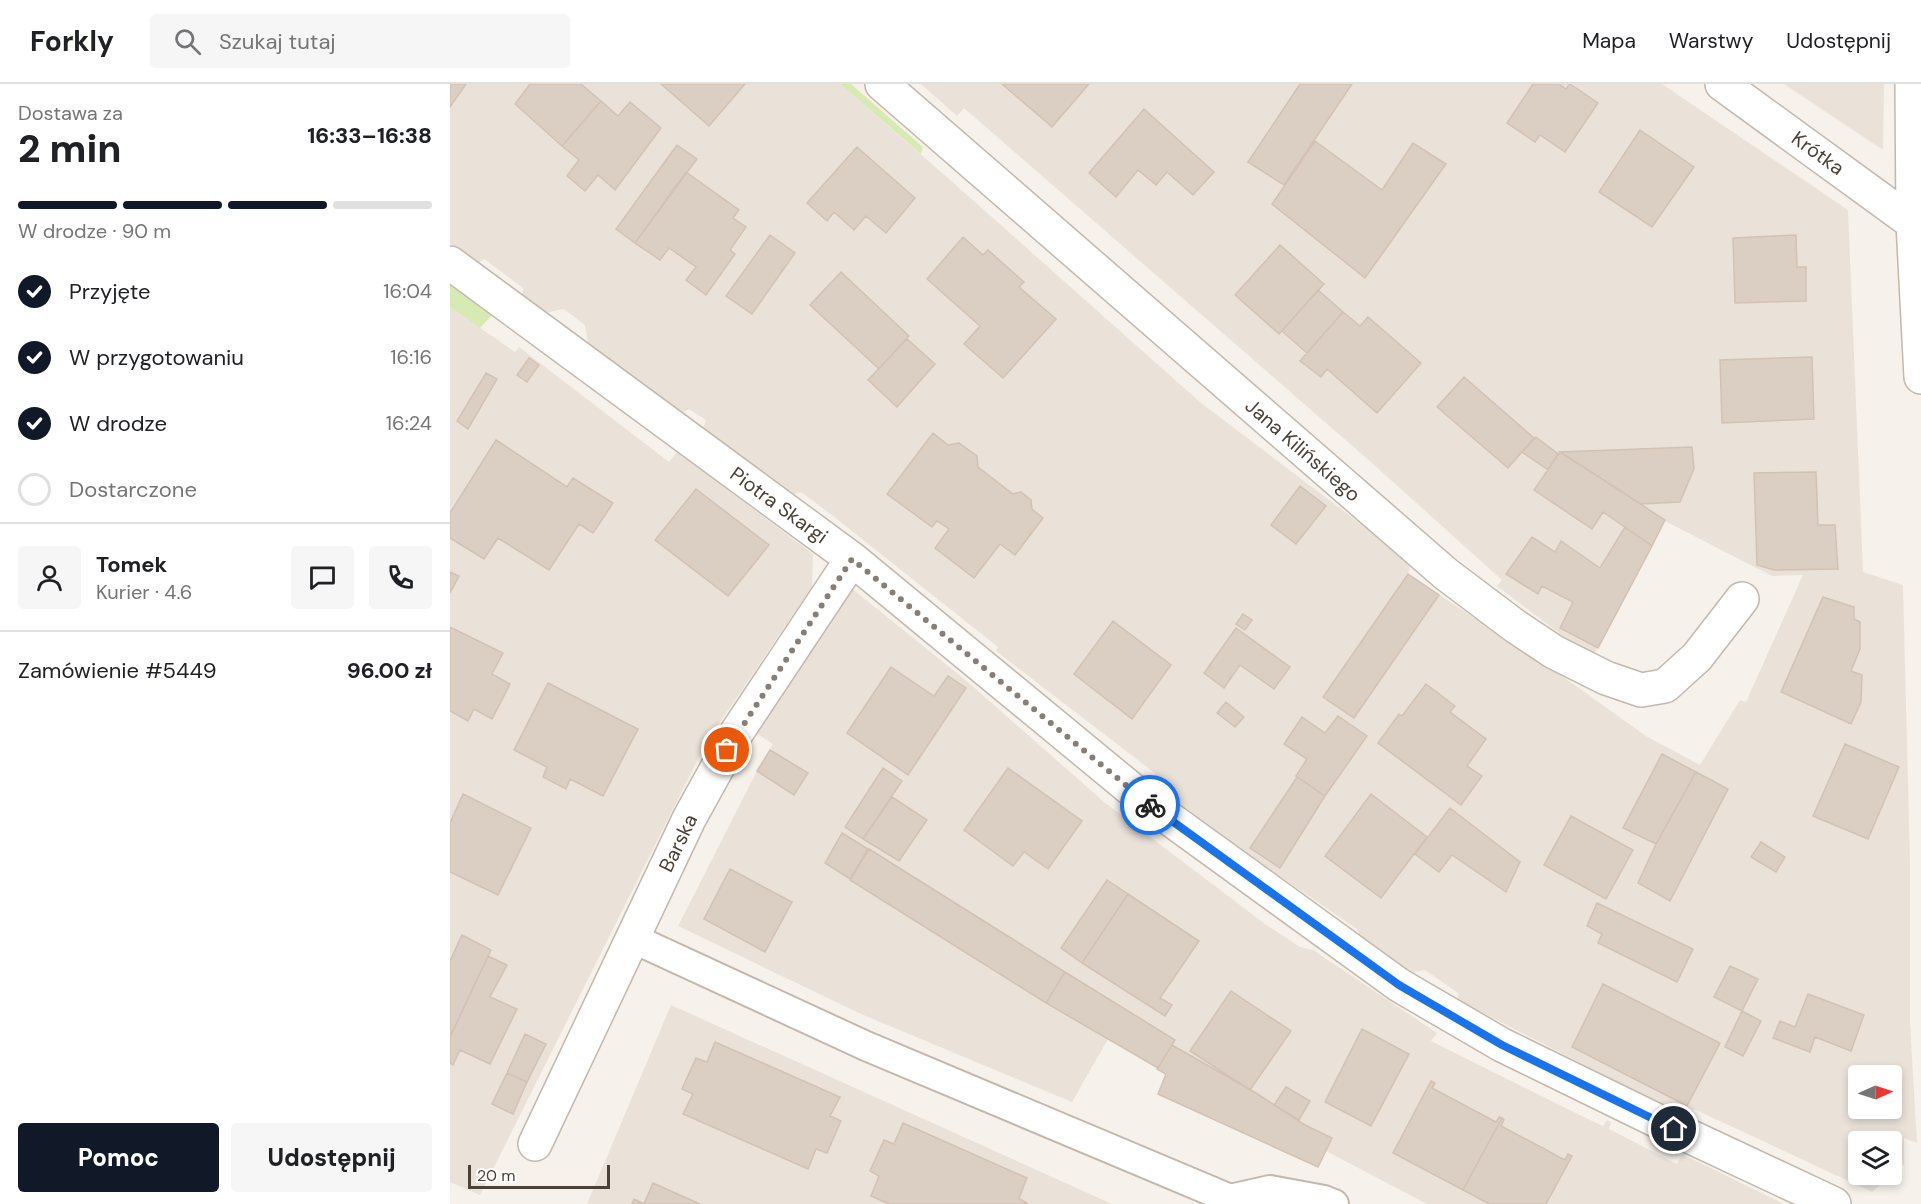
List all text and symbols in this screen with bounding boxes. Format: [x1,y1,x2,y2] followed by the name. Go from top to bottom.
[150,14,570,68] search box
[30,23,114,60] text: Forkly
[171,25,204,58] icon: search
[219,27,336,56] text: Szukaj tutaj
[1582,27,1636,55] text: Mapa
[1669,27,1753,55] text: Warstwy
[1786,27,1891,55] text: Udostępnij
[18,100,123,126] text: Dostawa za
[307,121,432,150] text: 16:33–16:38
[18,123,122,174] text: 2 min
[1787,125,1849,181] street label: Krótka
[18,218,171,244] text: W drodze · 90 m
[18,275,51,308] icon: check
[69,277,151,306] text: Przyjęte
[383,278,432,304] text: 16:04
[18,341,51,374] icon: check
[69,343,244,372] text: W przygotowaniu
[390,344,432,370] text: 16:16
[1240,393,1366,507] street label: Jana Kilińskiego
[18,407,51,440] icon: check
[69,409,167,438] text: W drodze
[386,410,432,436] text: 16:24
[725,461,833,549] street label: Piotra Skargi
[69,475,197,504] text: Dostarczone
[18,546,81,609] button: person
[291,546,354,609] button: chat
[369,546,432,609] button: phone
[96,550,167,579] text: Tomek
[96,579,192,605] text: Kurier · 4.6
[18,656,217,685] text: Zamówienie #5449
[347,656,432,685] text: 96.00 zł
[701,724,752,775] pin
[710,733,743,766] icon: bag
[1120,775,1180,835] courier
[1134,789,1167,822] icon: bike
[653,810,703,876] street label: Barska
[1848,1065,1902,1119] north arrow
[1848,1065,1902,1185] map controls
[1648,1103,1699,1154] pin
[1657,1112,1690,1145] icon: home
[18,1123,219,1192] button: Pomoc
[231,1123,432,1192] button: Udostępnij
[1848,1131,1902,1185] button: layers
[468,1162,610,1190] scale bar
[477,1165,516,1186] text: 20 m

